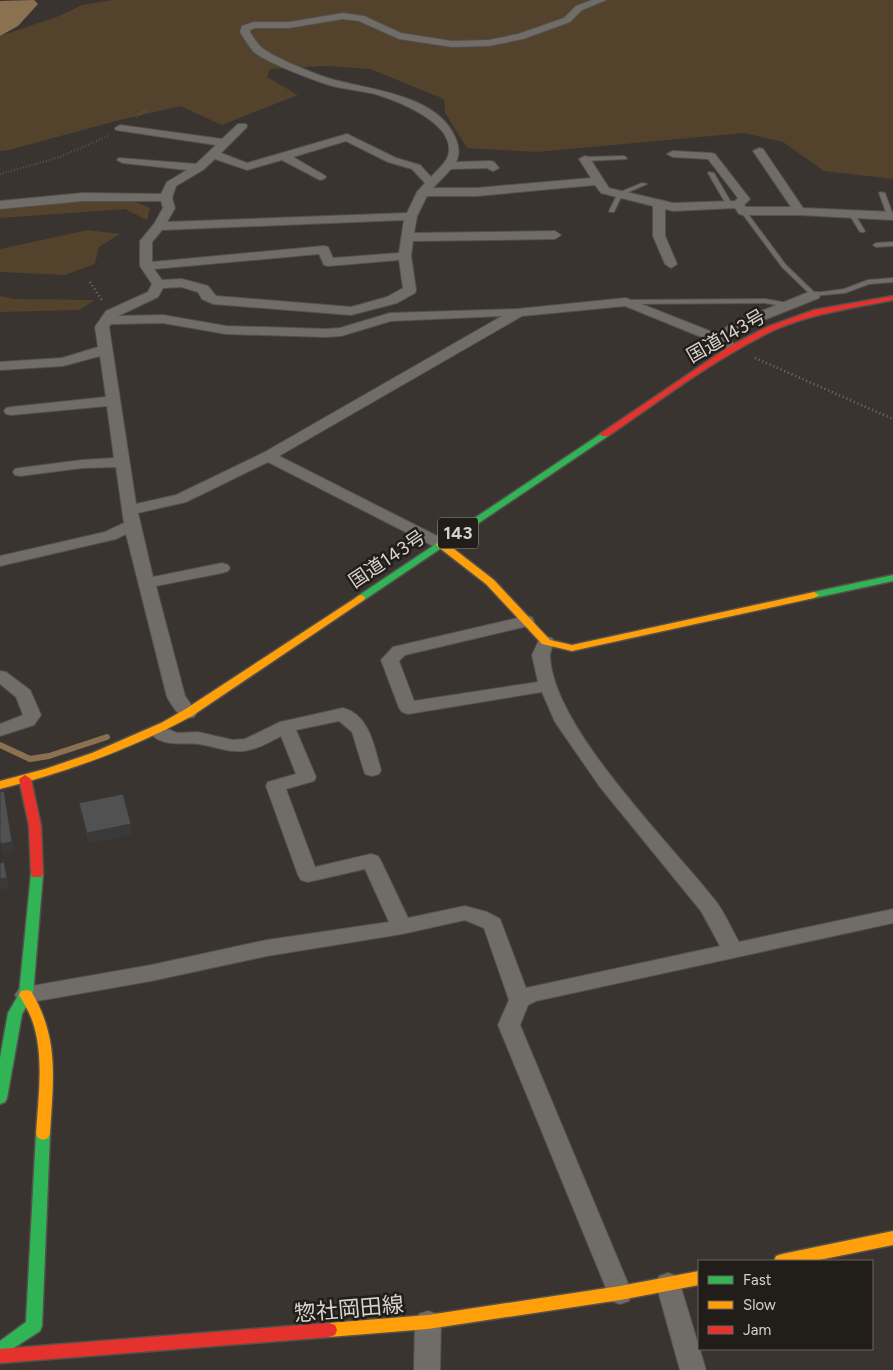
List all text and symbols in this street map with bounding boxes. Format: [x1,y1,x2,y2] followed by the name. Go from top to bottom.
[683,304,769,368] street label: 国道143号
[438,518,478,548] road number: 143
[345,525,429,593] street label: 国道143号
[698,1260,873,1350] legend
[743,1271,772,1289] text: Fast
[293,1291,405,1327] street label: 惣社岡田線
[743,1296,776,1314] text: Slow
[743,1321,771,1339] text: Jam

